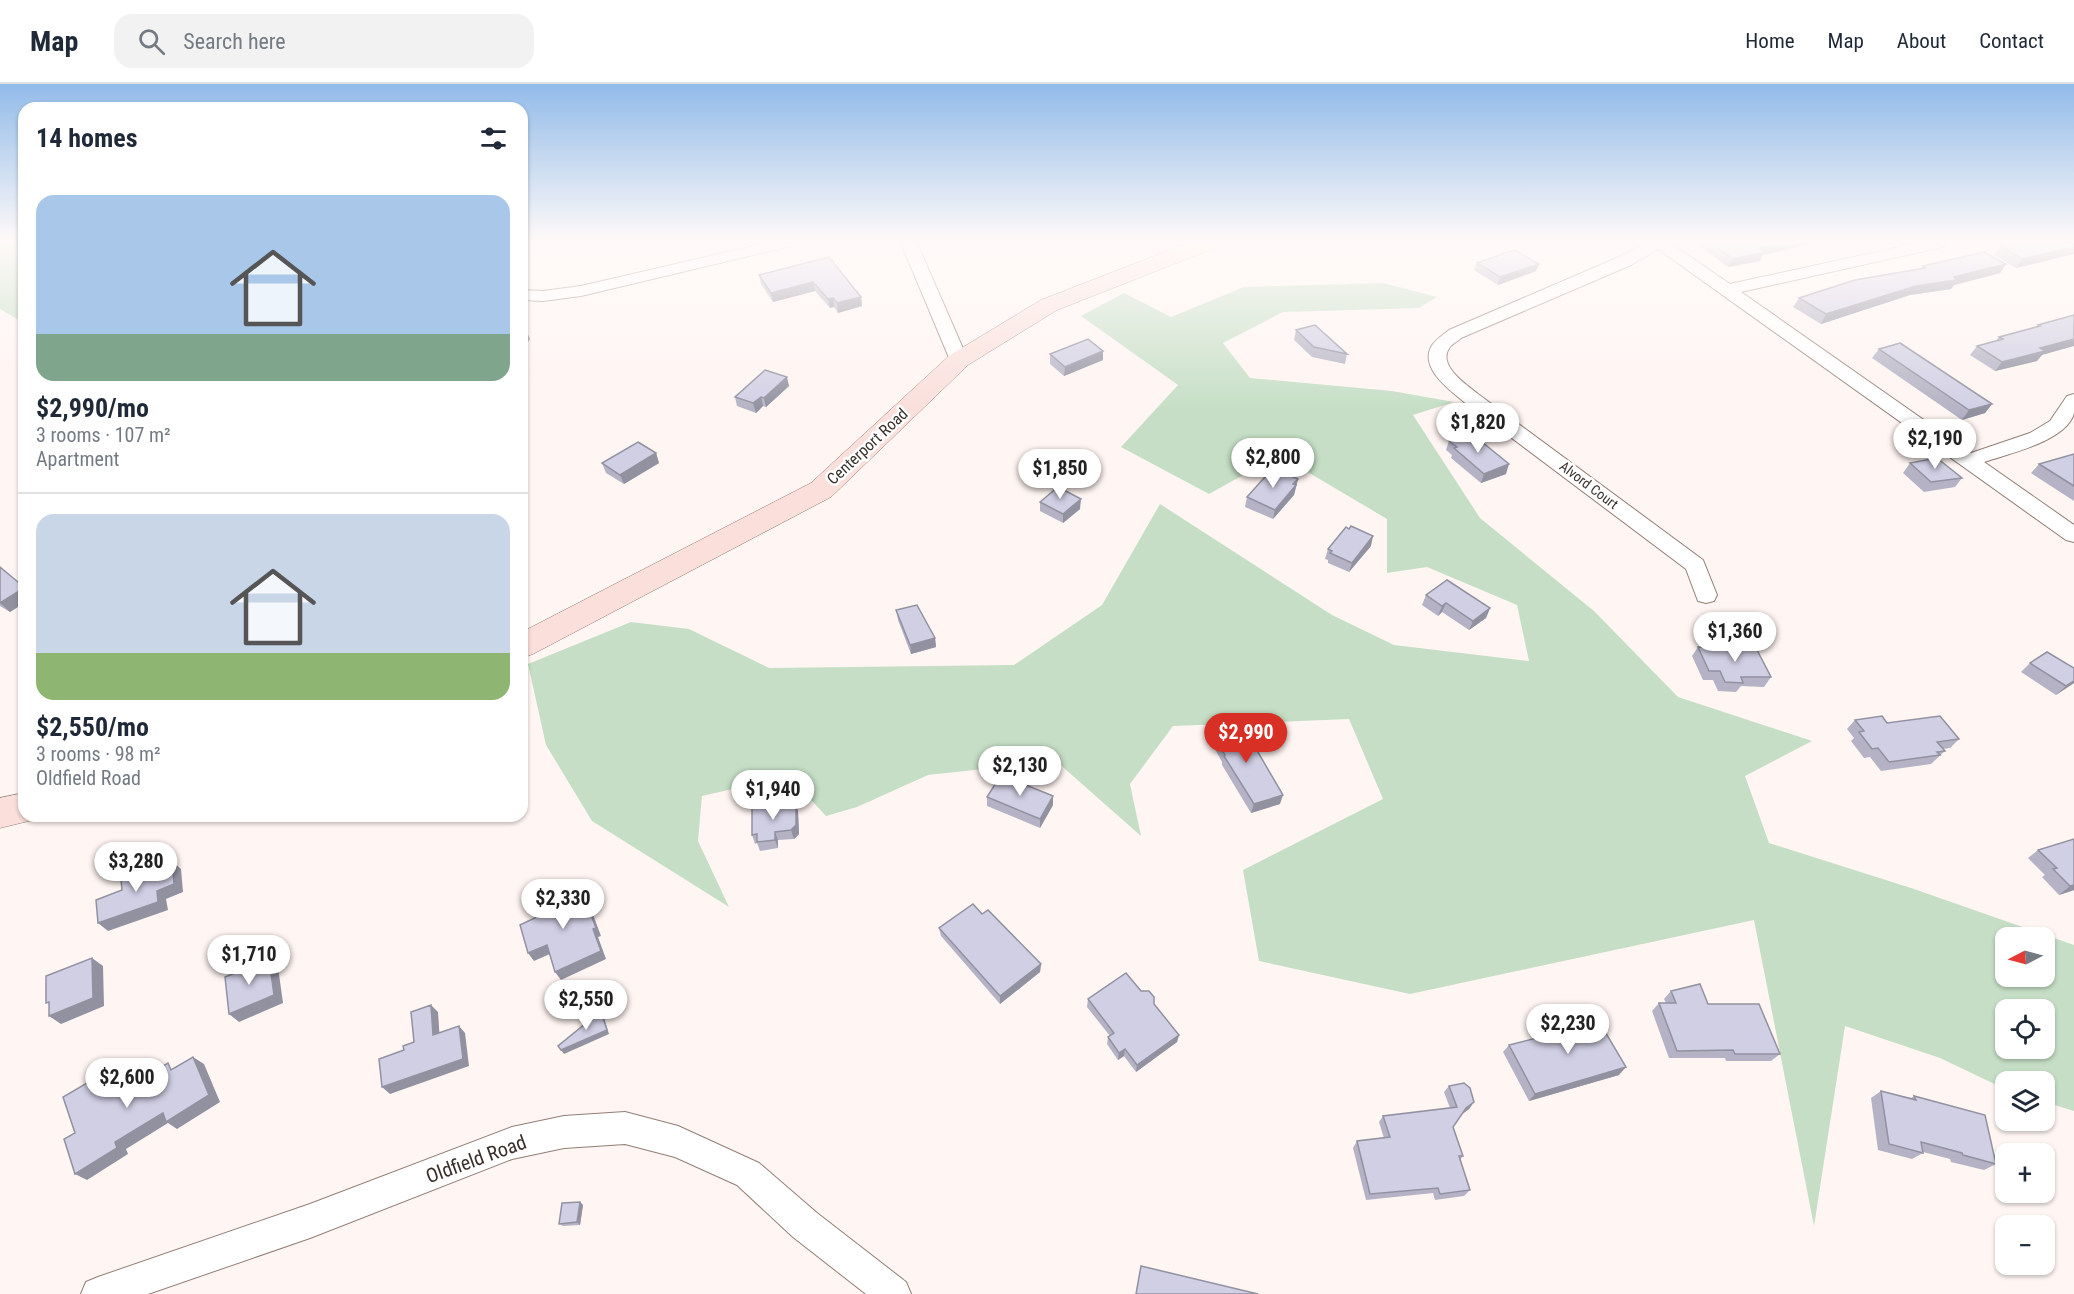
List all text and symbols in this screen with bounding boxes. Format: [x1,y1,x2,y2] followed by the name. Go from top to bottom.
[114,14,534,68] search box
[30,25,78,58] text: Map
[135,25,168,58] icon: search
[183,29,286,54] text: Search here
[1745,29,1795,53] text: Home
[1828,29,1864,53] text: Map
[1897,29,1946,53] text: About
[1979,29,2044,53] text: Contact
[477,122,510,155] icon: filters
[36,123,138,153] text: 14 homes
[219,234,327,342] icon: home
[36,393,149,423] text: $2,990/mo
[1429,403,1527,454] pin: $1,820
[823,404,912,488] street label: Centerport Road
[1450,410,1506,434] text: $1,820
[1886,419,1984,470] pin: $2,190
[36,423,171,447] text: 3 rooms · 107 m²
[1907,426,1963,450] text: $2,190
[1224,438,1322,489] pin: $2,800
[1245,445,1301,469] text: $2,800
[36,447,120,471] text: Apartment
[1011,449,1109,500] pin: $1,850
[1032,456,1088,480] text: $1,850
[1557,458,1621,512] street label: Alvord Court
[219,553,327,661] icon: home
[1686,612,1784,663] pin: $1,360
[1707,619,1763,643] text: $1,360
[36,712,149,742] text: $2,550/mo
[1197,713,1295,764] pin: $2,990
[1218,720,1274,744] text: $2,990
[36,742,161,766] text: 3 rooms · 98 m²
[971,746,1069,797] pin: $2,130
[992,753,1048,777] text: $2,130
[36,766,141,790] text: Oldfield Road
[724,770,822,821] pin: $1,940
[745,777,801,801] text: $1,940
[87,842,185,893] pin: $3,280
[108,849,164,873] text: $3,280
[514,879,612,930] pin: $2,330
[535,886,591,910] text: $2,330
[1995,927,2055,987] north arrow
[1995,927,2055,1275] map controls
[200,935,298,986] pin: $1,710
[221,942,277,966] text: $1,710
[537,980,635,1031] pin: $2,550
[558,987,614,1011] text: $2,550
[1995,999,2055,1059] button: locate
[1519,1004,1617,1055] pin: $2,230
[1540,1011,1596,1035] text: $2,230
[78,1058,176,1109] pin: $2,600
[99,1065,155,1089] text: $2,600
[1995,1071,2055,1131] button: layers
[423,1130,529,1188] street label: Oldfield Road
[1995,1143,2055,1203] button: +
[1995,1215,2055,1275] button: −

